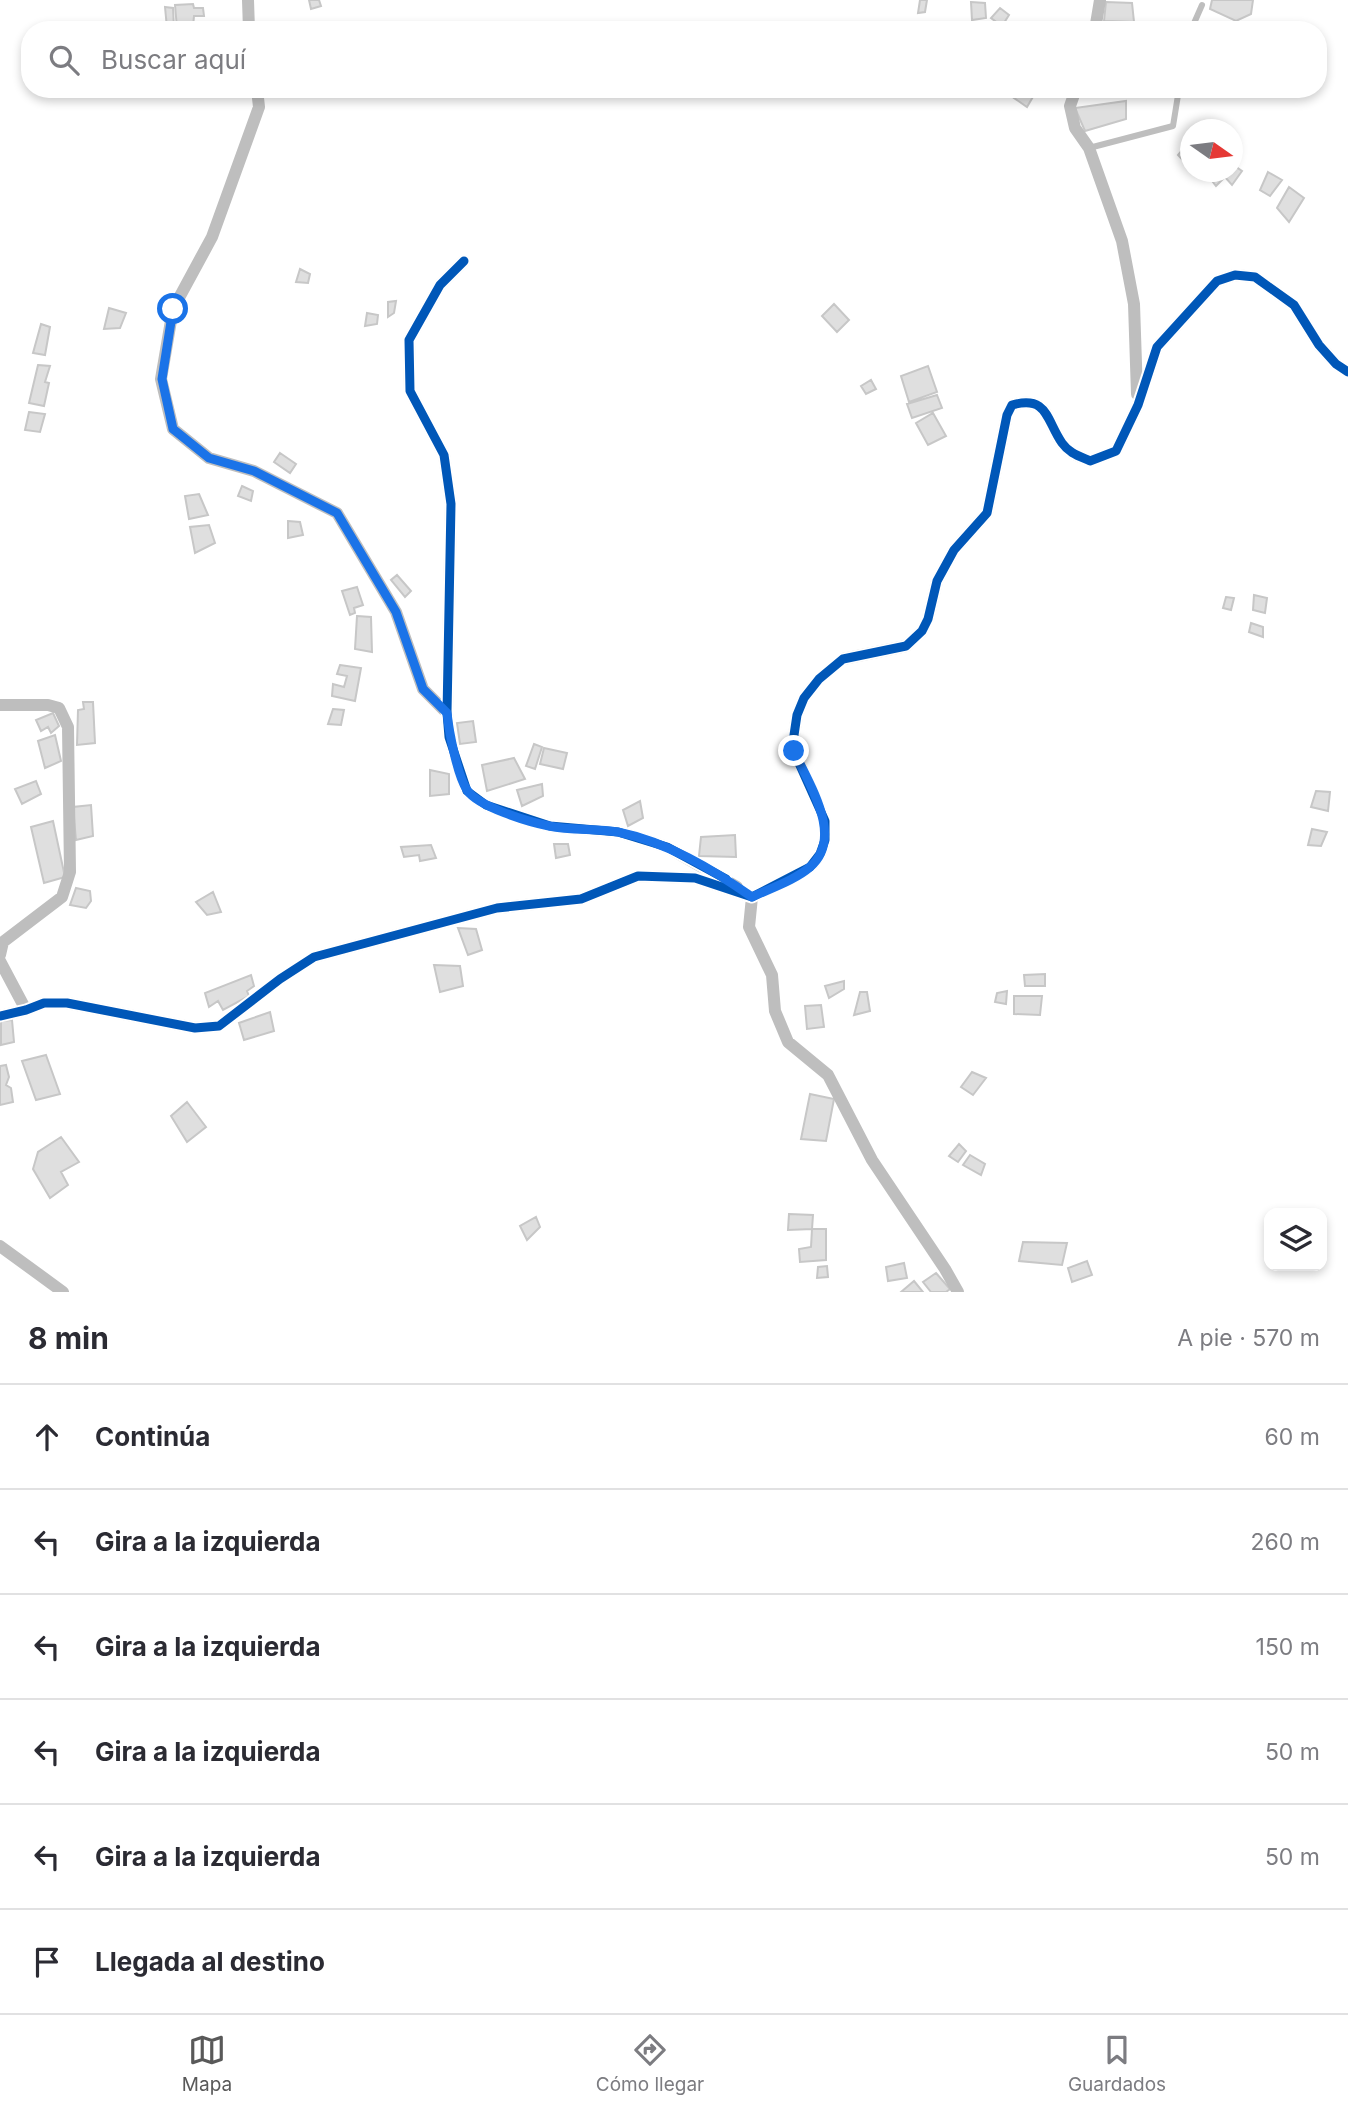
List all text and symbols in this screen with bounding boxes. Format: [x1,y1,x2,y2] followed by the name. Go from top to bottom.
[21,21,1327,98] search box
[45,41,83,79] icon: search
[101,44,246,75] text: Buscar aquí
[1180,119,1243,182] north arrow
[157,293,188,324] route start
[778,735,809,766] route end
[1264,1208,1327,1271] map controls
[1264,1208,1327,1271] button: layers
[28,1320,109,1356] text: 8 min
[1177,1324,1320,1352] text: A pie · 570 m
[28,1418,66,1456] icon: ahead
[95,1421,210,1452] text: Continúa
[1265,1423,1320,1451] text: 60 m
[28,1523,66,1561] icon: left
[95,1526,321,1557] text: Gira a la izquierda
[1251,1528,1320,1556] text: 260 m
[28,1628,66,1666] icon: left
[95,1631,321,1662] text: Gira a la izquierda
[1256,1633,1320,1661] text: 150 m
[28,1733,66,1771] icon: left
[95,1736,321,1767] text: Gira a la izquierda
[1265,1738,1320,1766] text: 50 m
[28,1838,66,1876] icon: left
[95,1841,321,1872] text: Gira a la izquierda
[1265,1843,1320,1871] text: 50 m
[28,1943,66,1981] icon: arrive
[95,1946,325,1977] text: Llegada al destino
[182,2031,232,2096] tab: Mapa
[596,2031,704,2096] tab: Cómo llegar
[1068,2031,1166,2096] tab: Guardados

